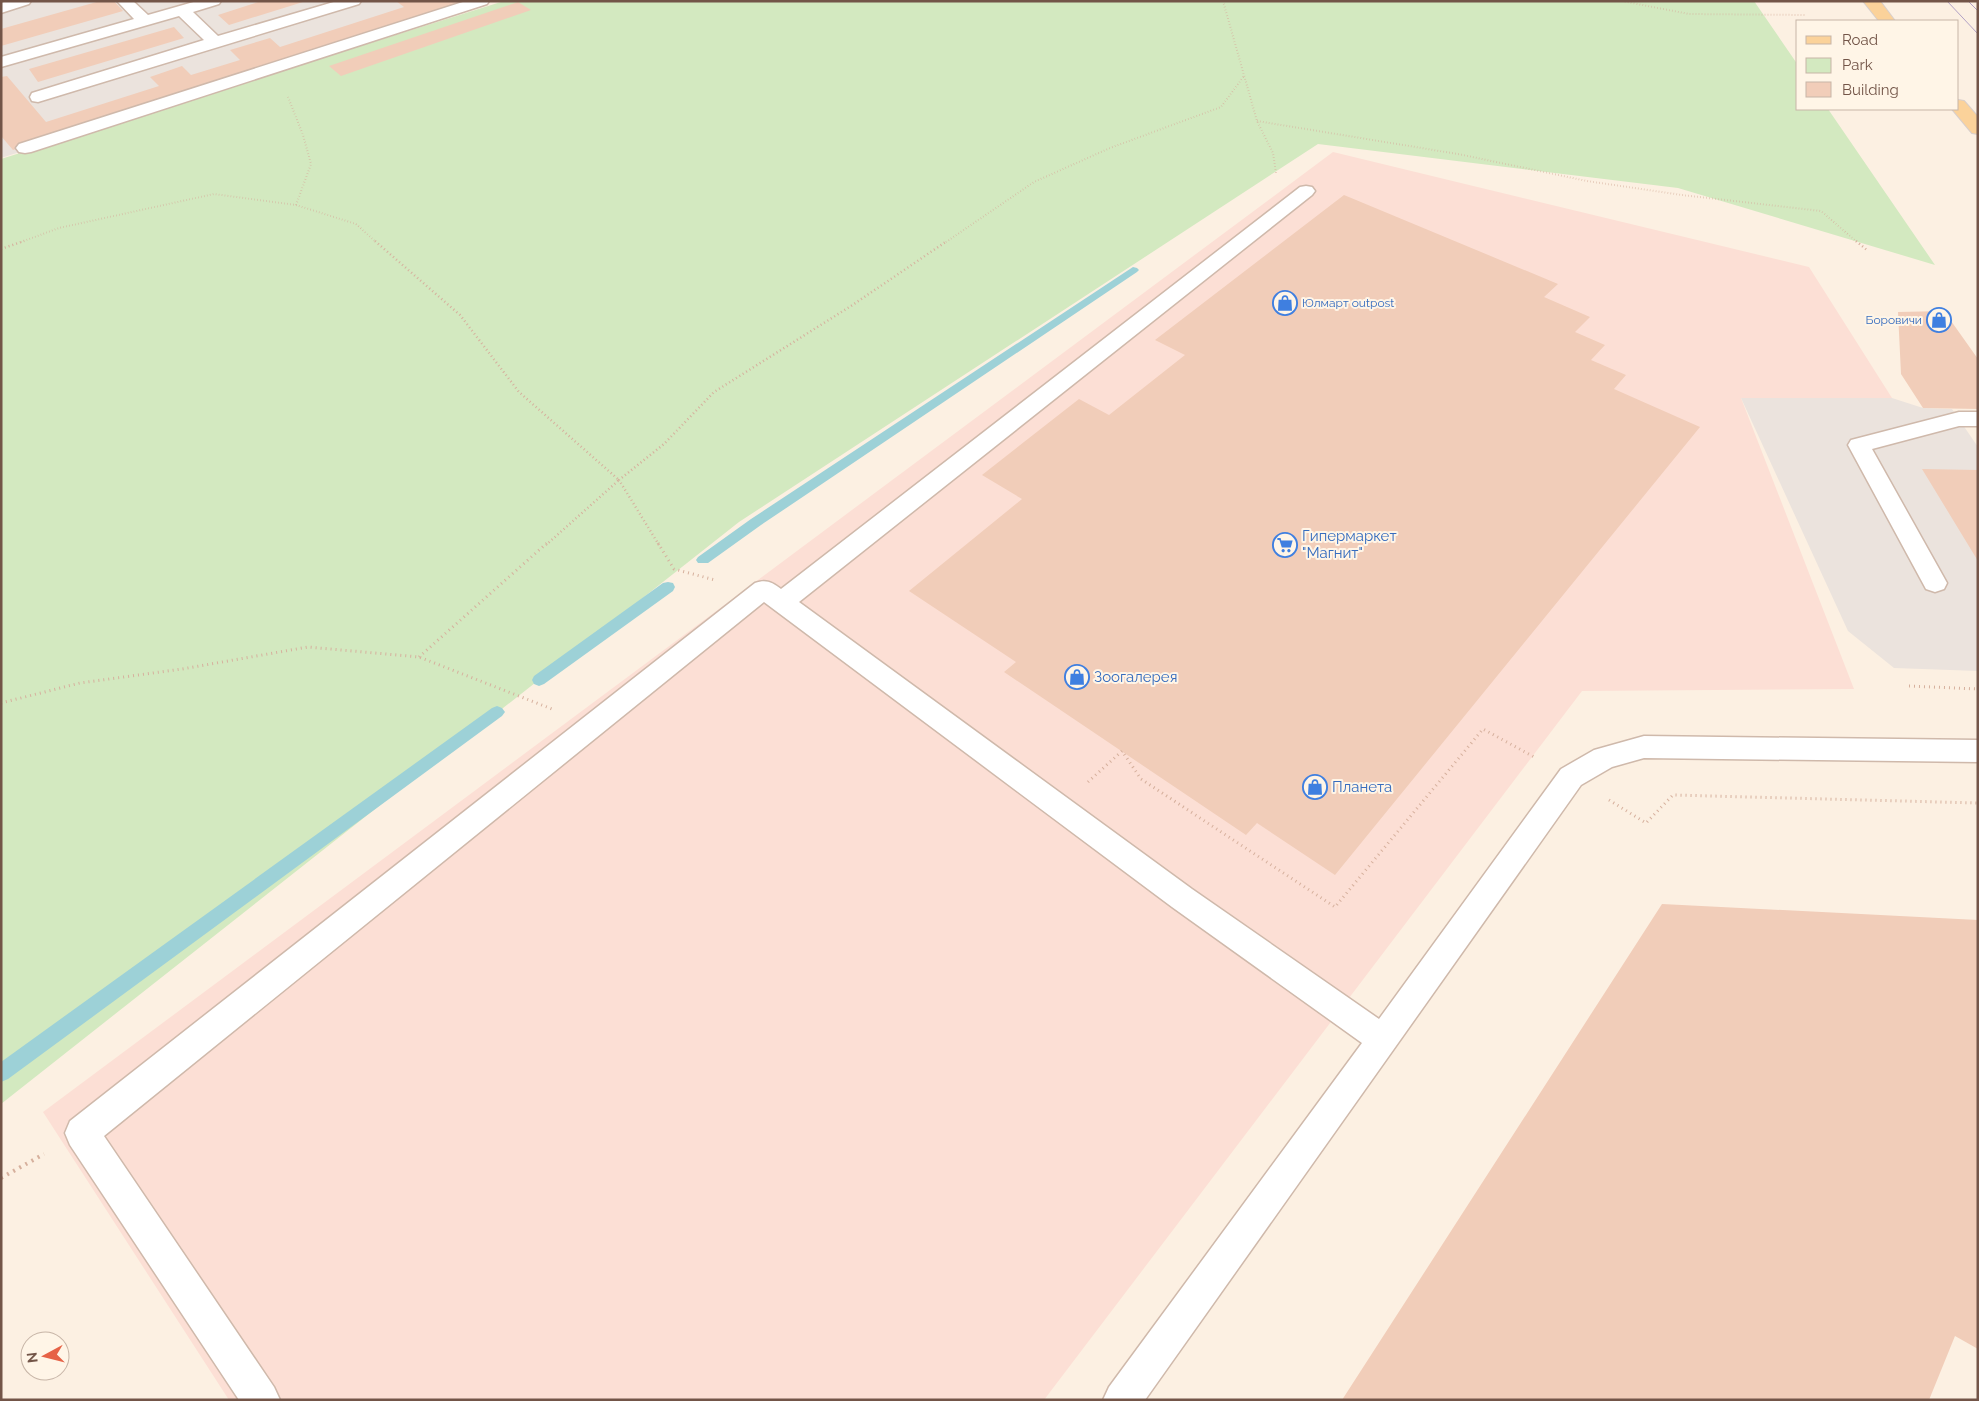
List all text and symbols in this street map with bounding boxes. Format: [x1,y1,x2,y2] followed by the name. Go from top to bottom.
[1796,20,1959,110] legend
[1842,31,1878,49] text: Road
[1842,56,1873,74] text: Park
[1842,81,1899,99] text: Building
[1272,290,1298,316] shop icon: Юлмарт outpost
[1302,296,1394,310] place label: Юлмарт outpost
[1926,307,1952,333] shop icon: Боровичи
[1866,313,1922,327] place label: Боровичи
[1302,527,1397,562] place label: Гипермаркет "Магнит"
[1272,532,1298,558] supermarket icon: Гипермаркет "Магнит"
[1064,664,1090,690] shop icon: Зоогалерея
[1094,668,1177,686] place label: Зоогалерея
[1302,774,1328,800] shop icon: Планета
[1332,778,1392,796] place label: Планета
[20,1331,70,1381] north arrow
[24,1351,41,1364] text: N

